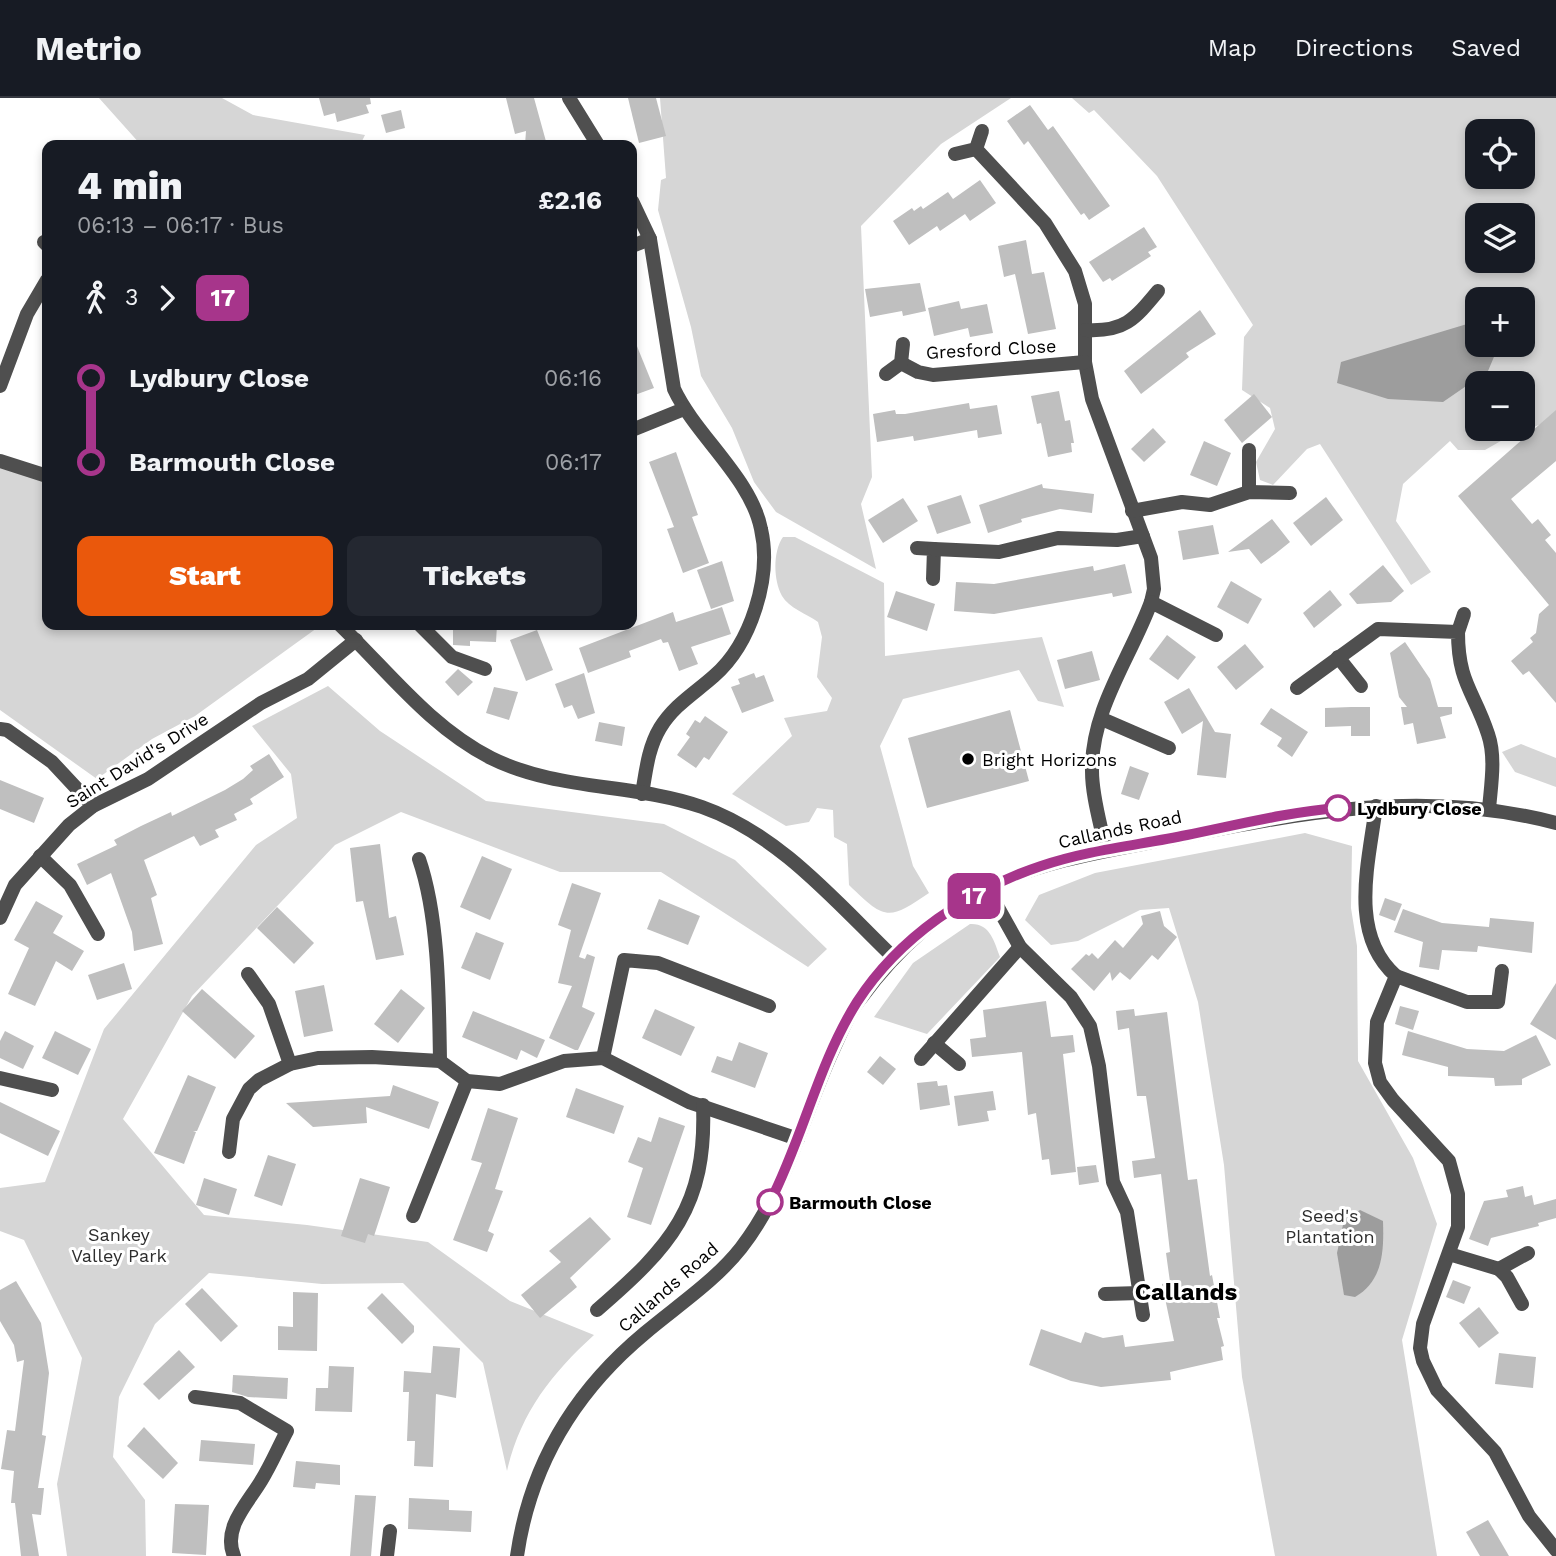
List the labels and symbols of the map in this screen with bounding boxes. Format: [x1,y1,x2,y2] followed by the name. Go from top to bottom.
[925,335,1057,363] street label: Gresford Close
[62,708,212,812] street label: Saint David's Drive
[982,749,1117,770] place label: Bright Horizons
[960,751,976,767] marker: Bright Horizons
[1325,795,1351,821] marker: Lydbury Close
[1357,798,1482,819] place label: Lydbury Close
[1056,806,1184,852] street label: Callands Road
[942,873,1006,919] line badge: 17
[757,1189,783,1215] marker: Barmouth Close
[789,1192,932,1213] place label: Barmouth Close
[1285,1205,1375,1247] park label: Seed's Plantation
[71,1224,167,1266] park label: Sankey Valley Park
[614,1238,722,1336] street label: Callands Road
[1135,1278,1238,1306] district label: Callands

